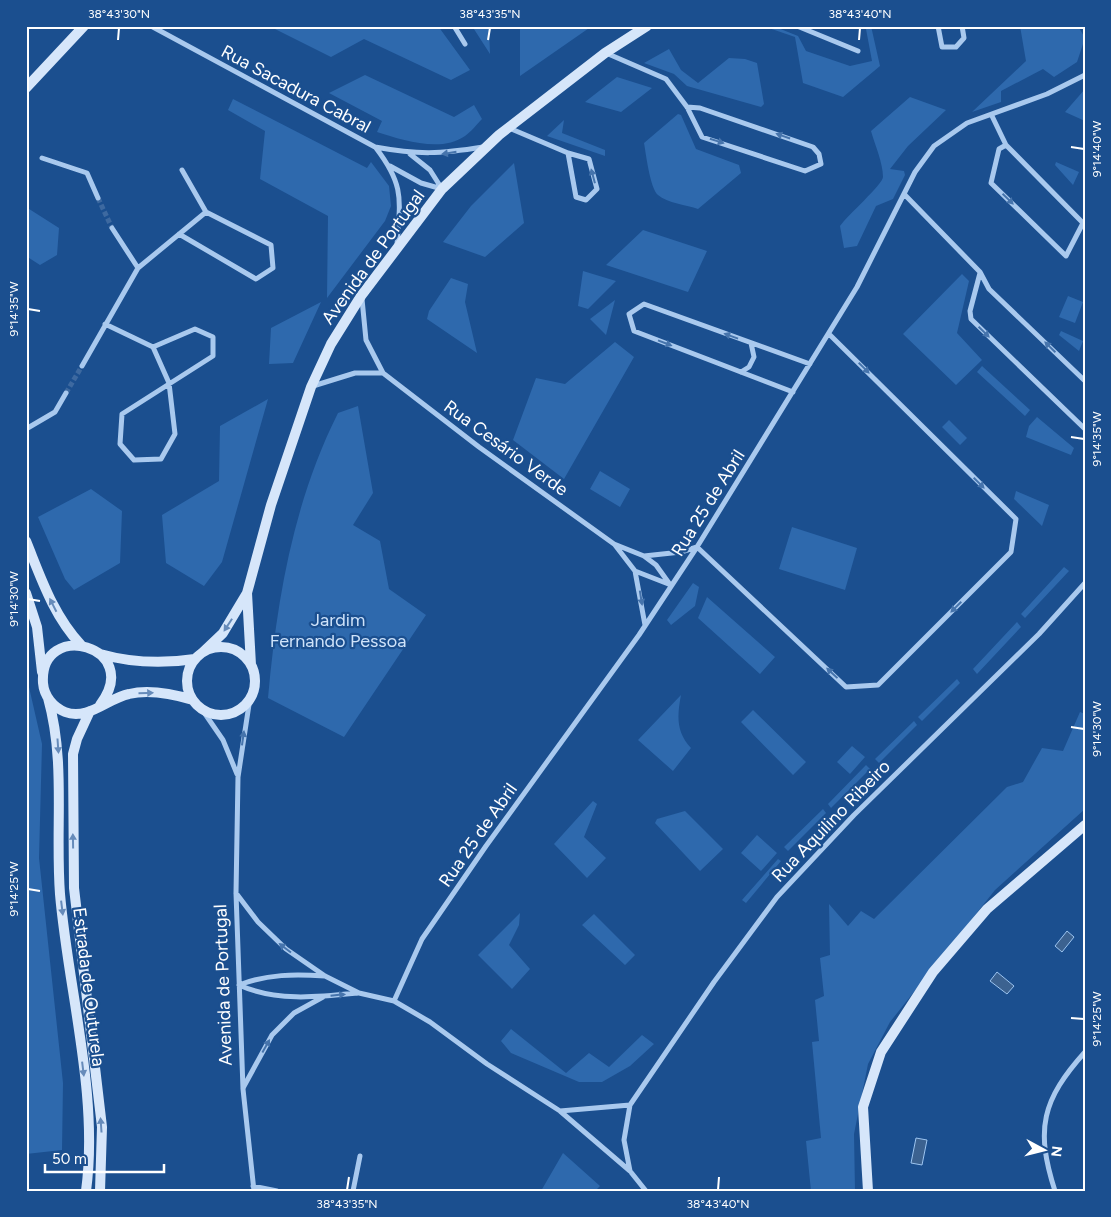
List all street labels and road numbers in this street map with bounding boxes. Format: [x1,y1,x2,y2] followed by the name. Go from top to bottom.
[217,40,375,138] street label: Rua Sacadura Cabral
[317,185,429,329] street label: Avenida de Portugal
[439,395,573,501] street label: Rua Cesário Verde
[666,446,750,560] street label: Rua 25 de Abril
[767,755,895,887] street label: Rua Aquilino Ribeiro
[434,779,522,891] street label: Rua 25 de Abril
[209,904,237,1066] street label: Avenida de Portugal
[68,906,110,1068] street label: Estrada de Outurela

